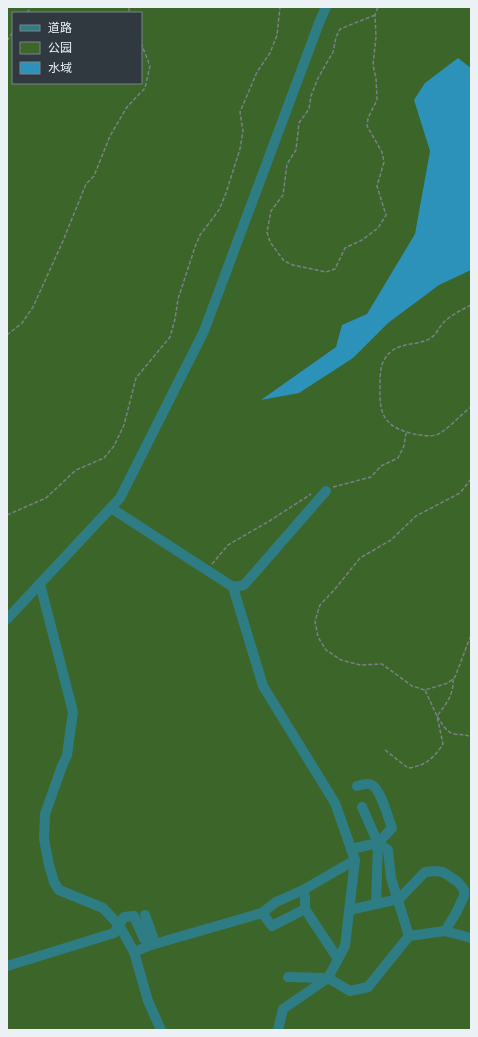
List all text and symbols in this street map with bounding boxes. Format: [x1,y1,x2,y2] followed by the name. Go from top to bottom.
[12,12,142,84] legend
[48,21,72,35] text: 道路
[48,41,72,55] text: 公园
[48,61,72,75] text: 水域

